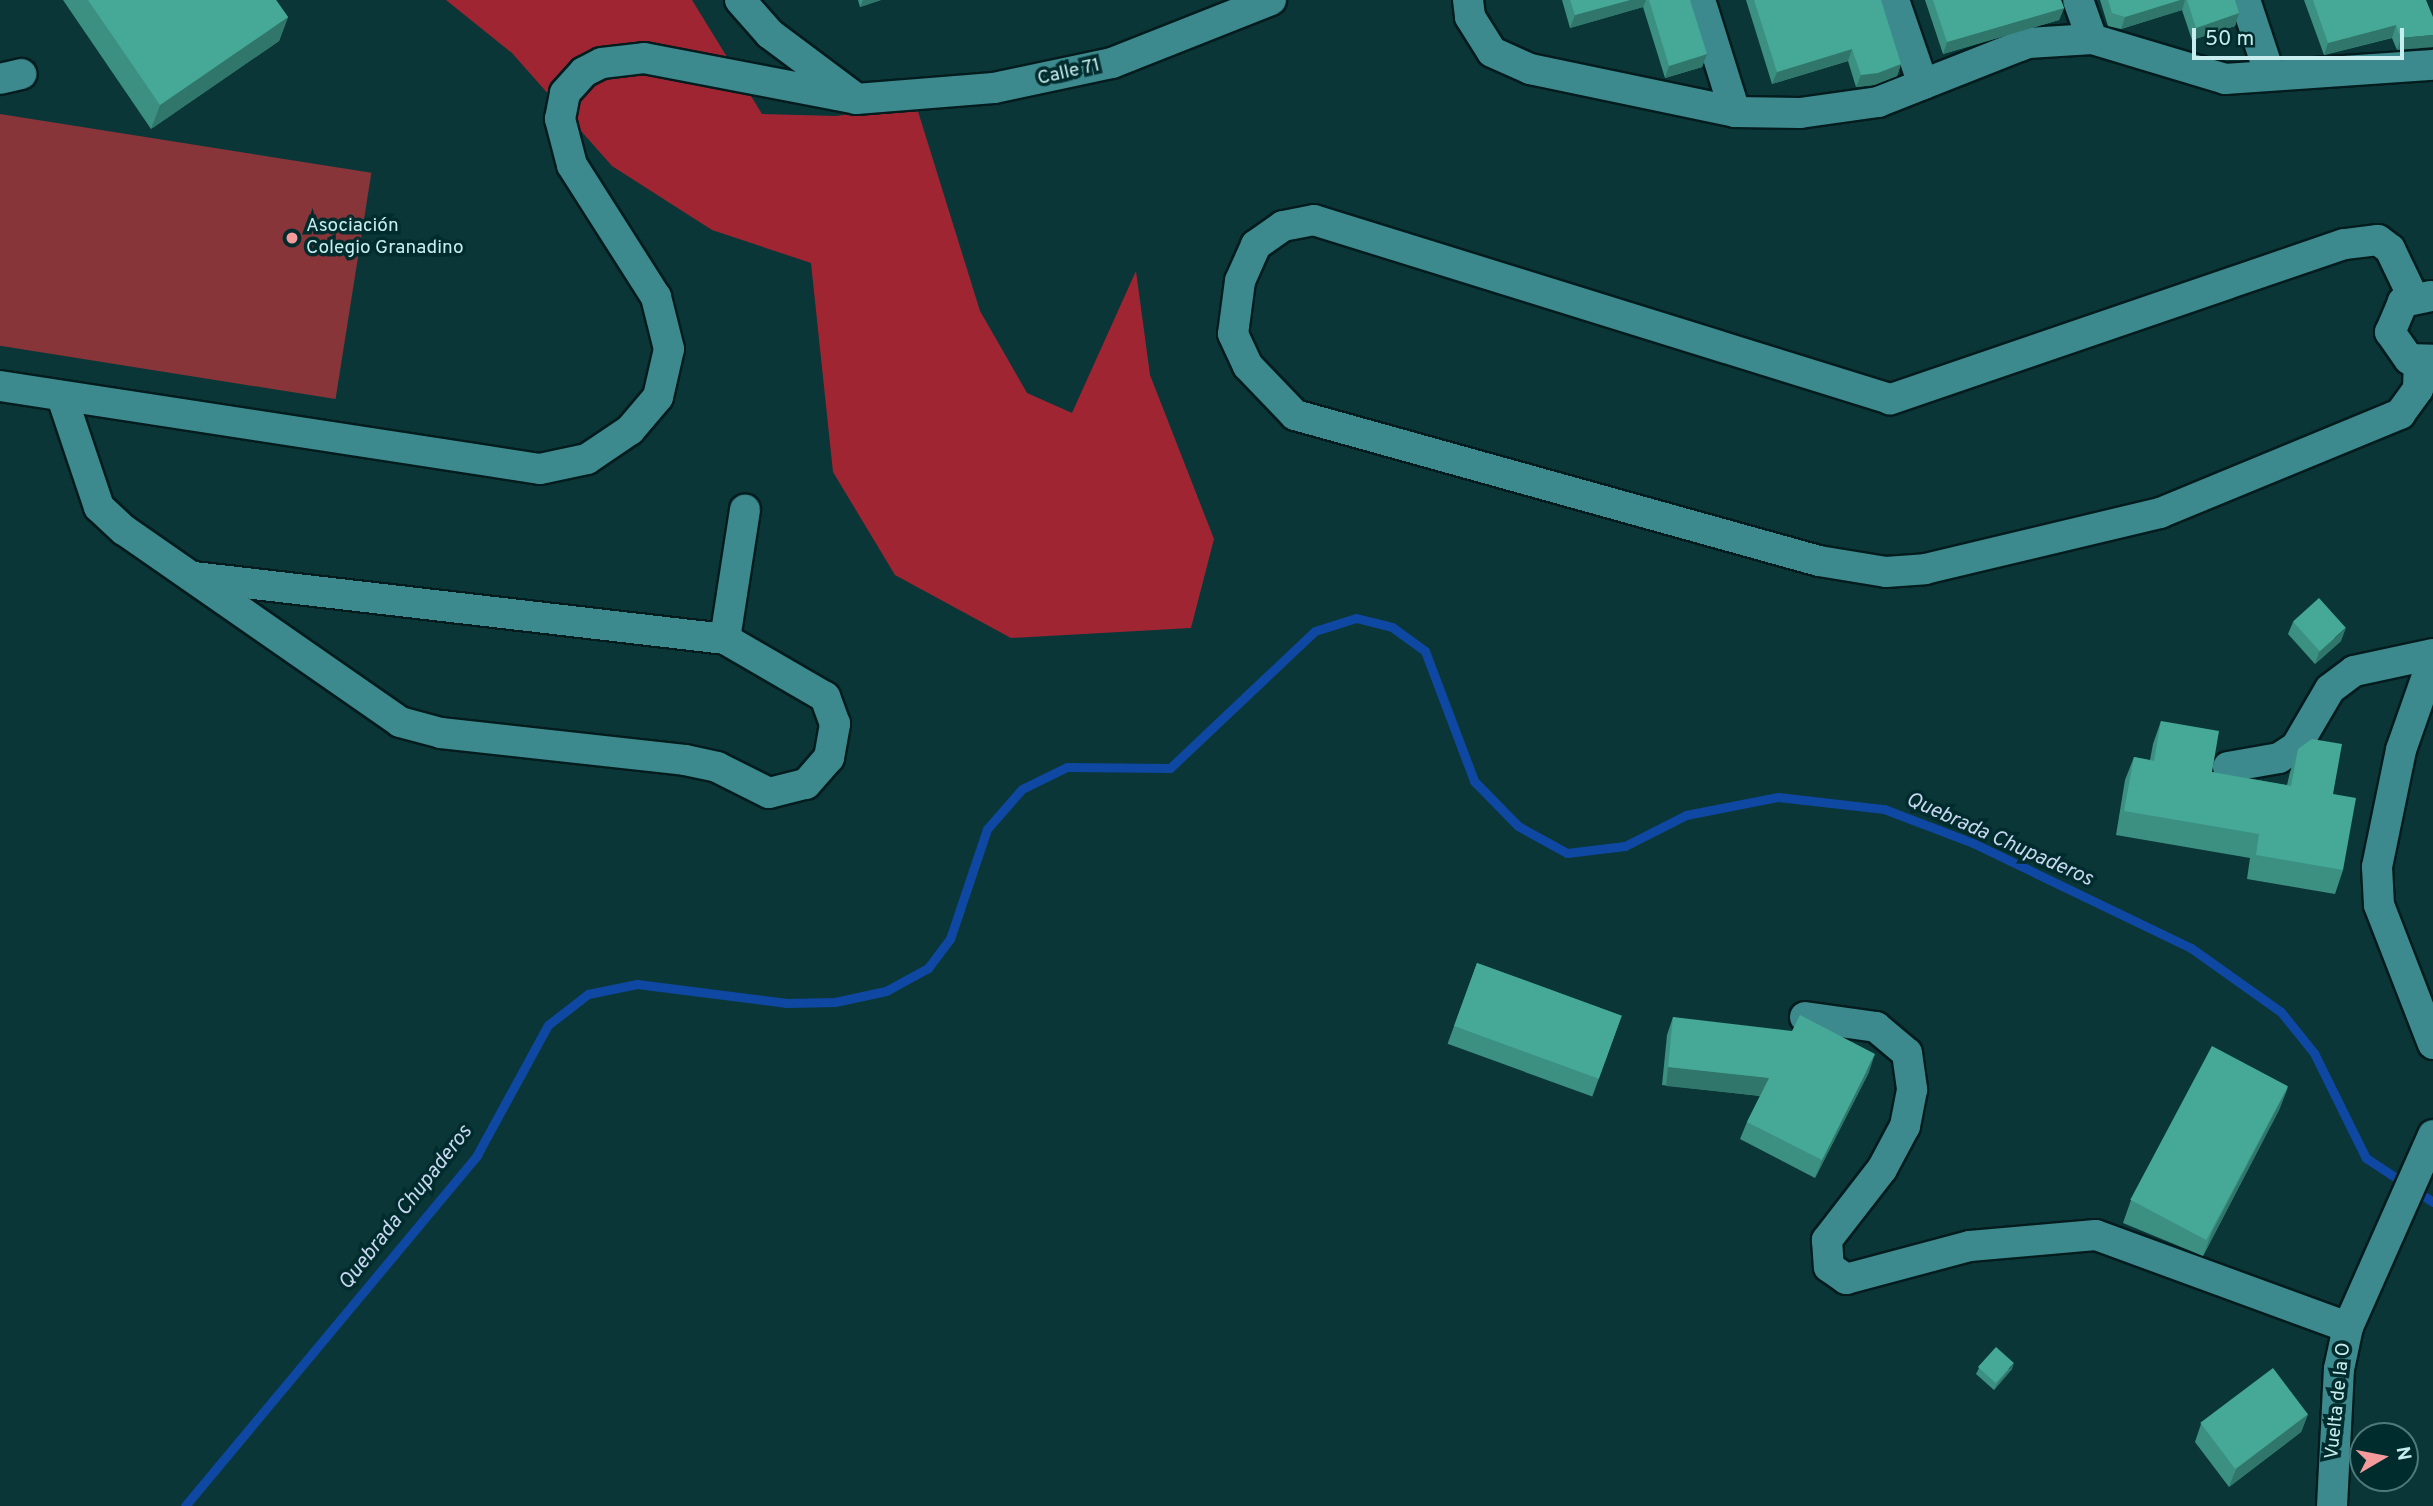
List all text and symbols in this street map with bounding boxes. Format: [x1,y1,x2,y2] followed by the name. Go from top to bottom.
[2195,14,2407,58] scale bar
[2205,26,2254,53] text: 50 m
[1035,55,1103,91] street label: Calle 71
[306,216,464,260] place label: Asociación Colegio Granadino
[284,230,300,246] marker: Asociación Colegio Granadino
[1902,787,2096,893] water label: Quebrada Chupaderos
[334,1121,478,1295] water label: Quebrada Chupaderos
[2322,1342,2356,1460] street label: Vuelta de la O
[2349,1422,2419,1492] north arrow
[2390,1445,2416,1463] text: N

